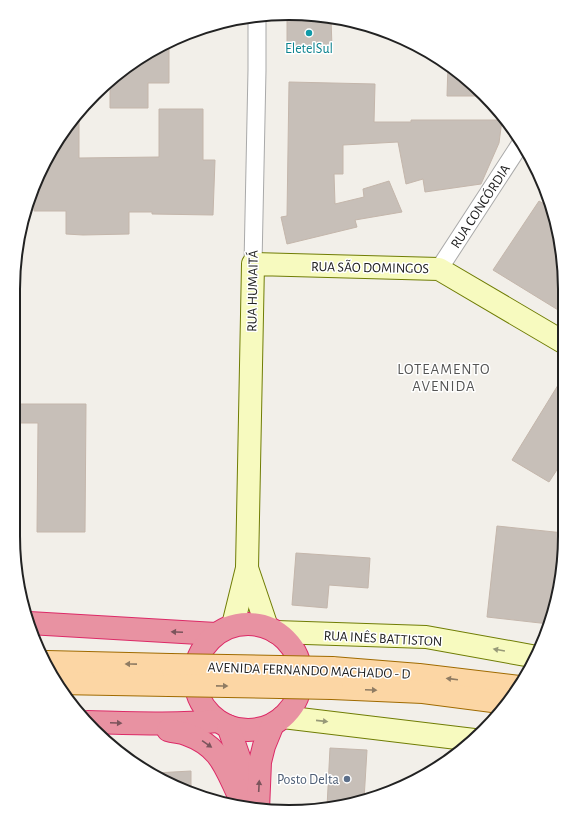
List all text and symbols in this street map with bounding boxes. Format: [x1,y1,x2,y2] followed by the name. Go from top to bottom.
[304,28,314,38] marker: EletelSul
[285,42,333,56] place label: EletelSul
[446,161,513,251] street label: RUA CONCÓRDIA
[242,250,261,332] street label: RUA HUMAITÁ
[311,258,429,276] street label: RUA SÃO DOMINGOS
[397,362,491,394] district label: LOTEAMENTO AVENIDA
[323,627,443,649] street label: RUA INÊS BATTISTON
[170,629,183,635] one-way arrow
[492,647,505,653] one-way arrow
[207,660,411,682] street label: AVENIDA FERNANDO MACHADO - D
[124,661,137,667] one-way arrow
[446,676,458,682] one-way arrow
[216,683,229,689] one-way arrow
[365,687,378,693] one-way arrow
[315,718,328,724] one-way arrow
[110,720,123,726] one-way arrow
[201,740,212,748] one-way arrow
[277,773,340,787] place label: Posto Delta
[342,774,352,784] marker: Posto Delta
[256,779,262,792] one-way arrow

